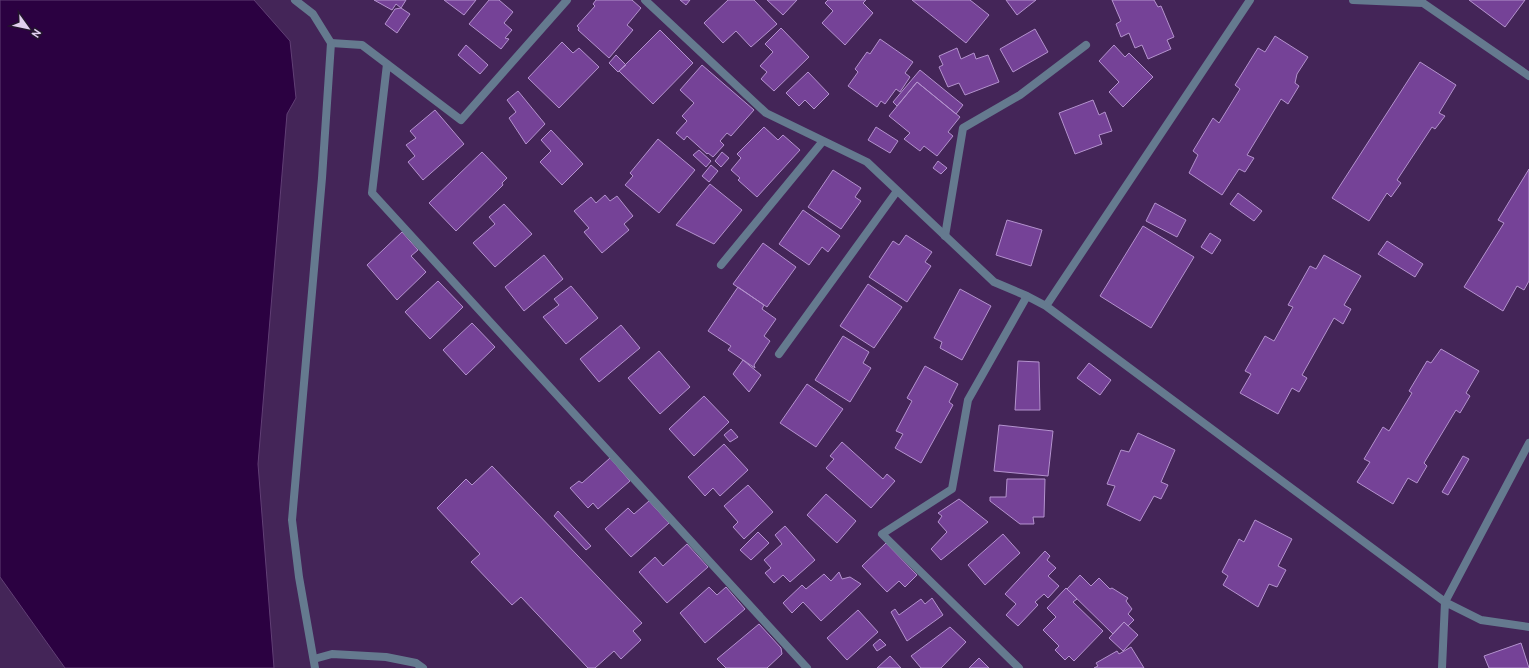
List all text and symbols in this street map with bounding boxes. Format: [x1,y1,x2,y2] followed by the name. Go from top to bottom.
[8,8,48,48] north arrow
[28,26,44,40] text: N

